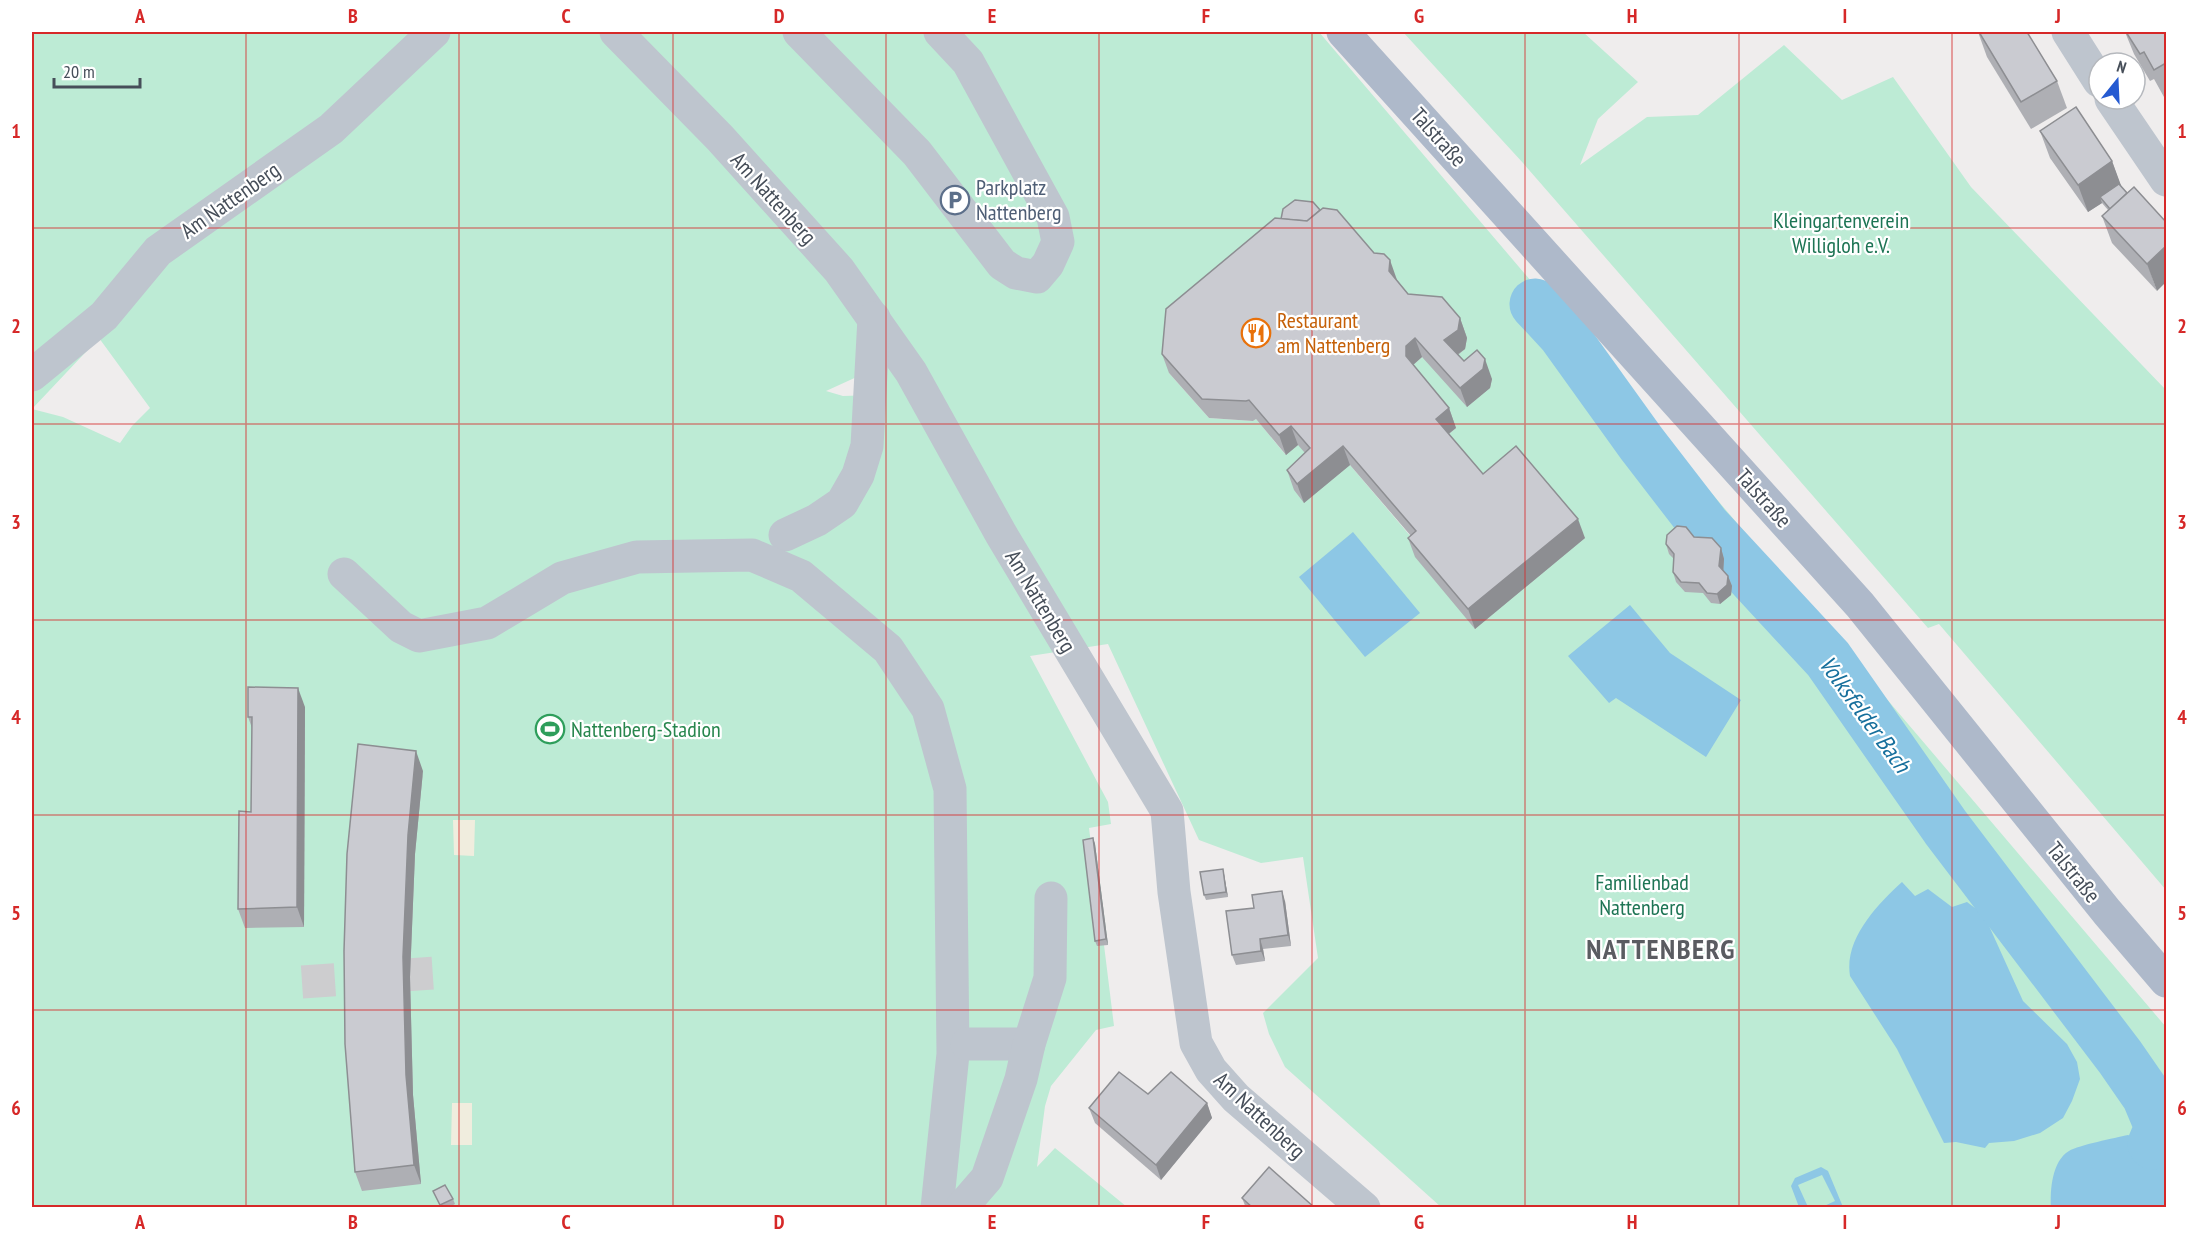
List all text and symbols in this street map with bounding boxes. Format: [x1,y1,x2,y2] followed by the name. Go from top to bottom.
[134,3,146,29] text: A
[348,3,358,29] text: B
[561,3,571,29] text: C
[774,3,785,29] text: D
[988,3,996,29] text: E
[1202,3,1210,29] text: F
[1414,3,1424,29] text: G
[1627,3,1637,29] text: H
[1843,3,1847,29] text: I
[2054,3,2061,29] text: J
[54,51,140,89] scale bar
[2087,51,2147,111] north arrow
[2114,56,2129,78] text: N
[63,60,95,83] text: 20 m
[1405,102,1473,172] street label: Talstraße
[11,118,21,144] text: 1
[2177,118,2187,144] text: 1
[725,146,823,250] street label: Am Nattenberg
[175,156,285,244] street label: Am Nattenberg
[976,173,1061,226] place label: Parkplatz Nattenberg
[939,184,971,216] parking icon: Parkplatz Nattenberg
[1773,206,1909,259] park label: Kleingartenverein Willigloh e.V.
[1277,306,1390,359] place label: Restaurant am Nattenberg
[11,313,21,339] text: 2
[2177,313,2187,339] text: 2
[1240,317,1272,349] restaurant icon: Restaurant am Nattenberg
[1730,463,1798,533] street label: Talstraße
[11,509,21,535] text: 3
[2177,509,2187,535] text: 3
[999,545,1083,657] street label: Am Nattenberg
[1812,650,1919,780] water label: Volksfelder Bach
[11,704,21,730] text: 4
[2177,704,2187,730] text: 4
[534,713,566,745] sports icon: Nattenberg-Stadion
[571,715,721,743] place label: Nattenberg-Stadion
[2041,836,2107,908] street label: Talstraße
[1595,868,1689,921] park label: Familienbad Nattenberg
[11,900,21,926] text: 5
[2177,900,2187,926] text: 5
[1586,930,1736,967] district label: NATTENBERG
[1208,1066,1312,1164] street label: Am Nattenberg
[11,1095,21,1121] text: 6
[2177,1095,2187,1121] text: 6
[134,1209,146,1235] text: A
[348,1209,358,1235] text: B
[561,1209,571,1235] text: C
[774,1209,785,1235] text: D
[988,1209,996,1235] text: E
[1202,1209,1210,1235] text: F
[1414,1209,1424,1235] text: G
[1627,1209,1637,1235] text: H
[1843,1209,1847,1235] text: I
[2054,1209,2061,1235] text: J

